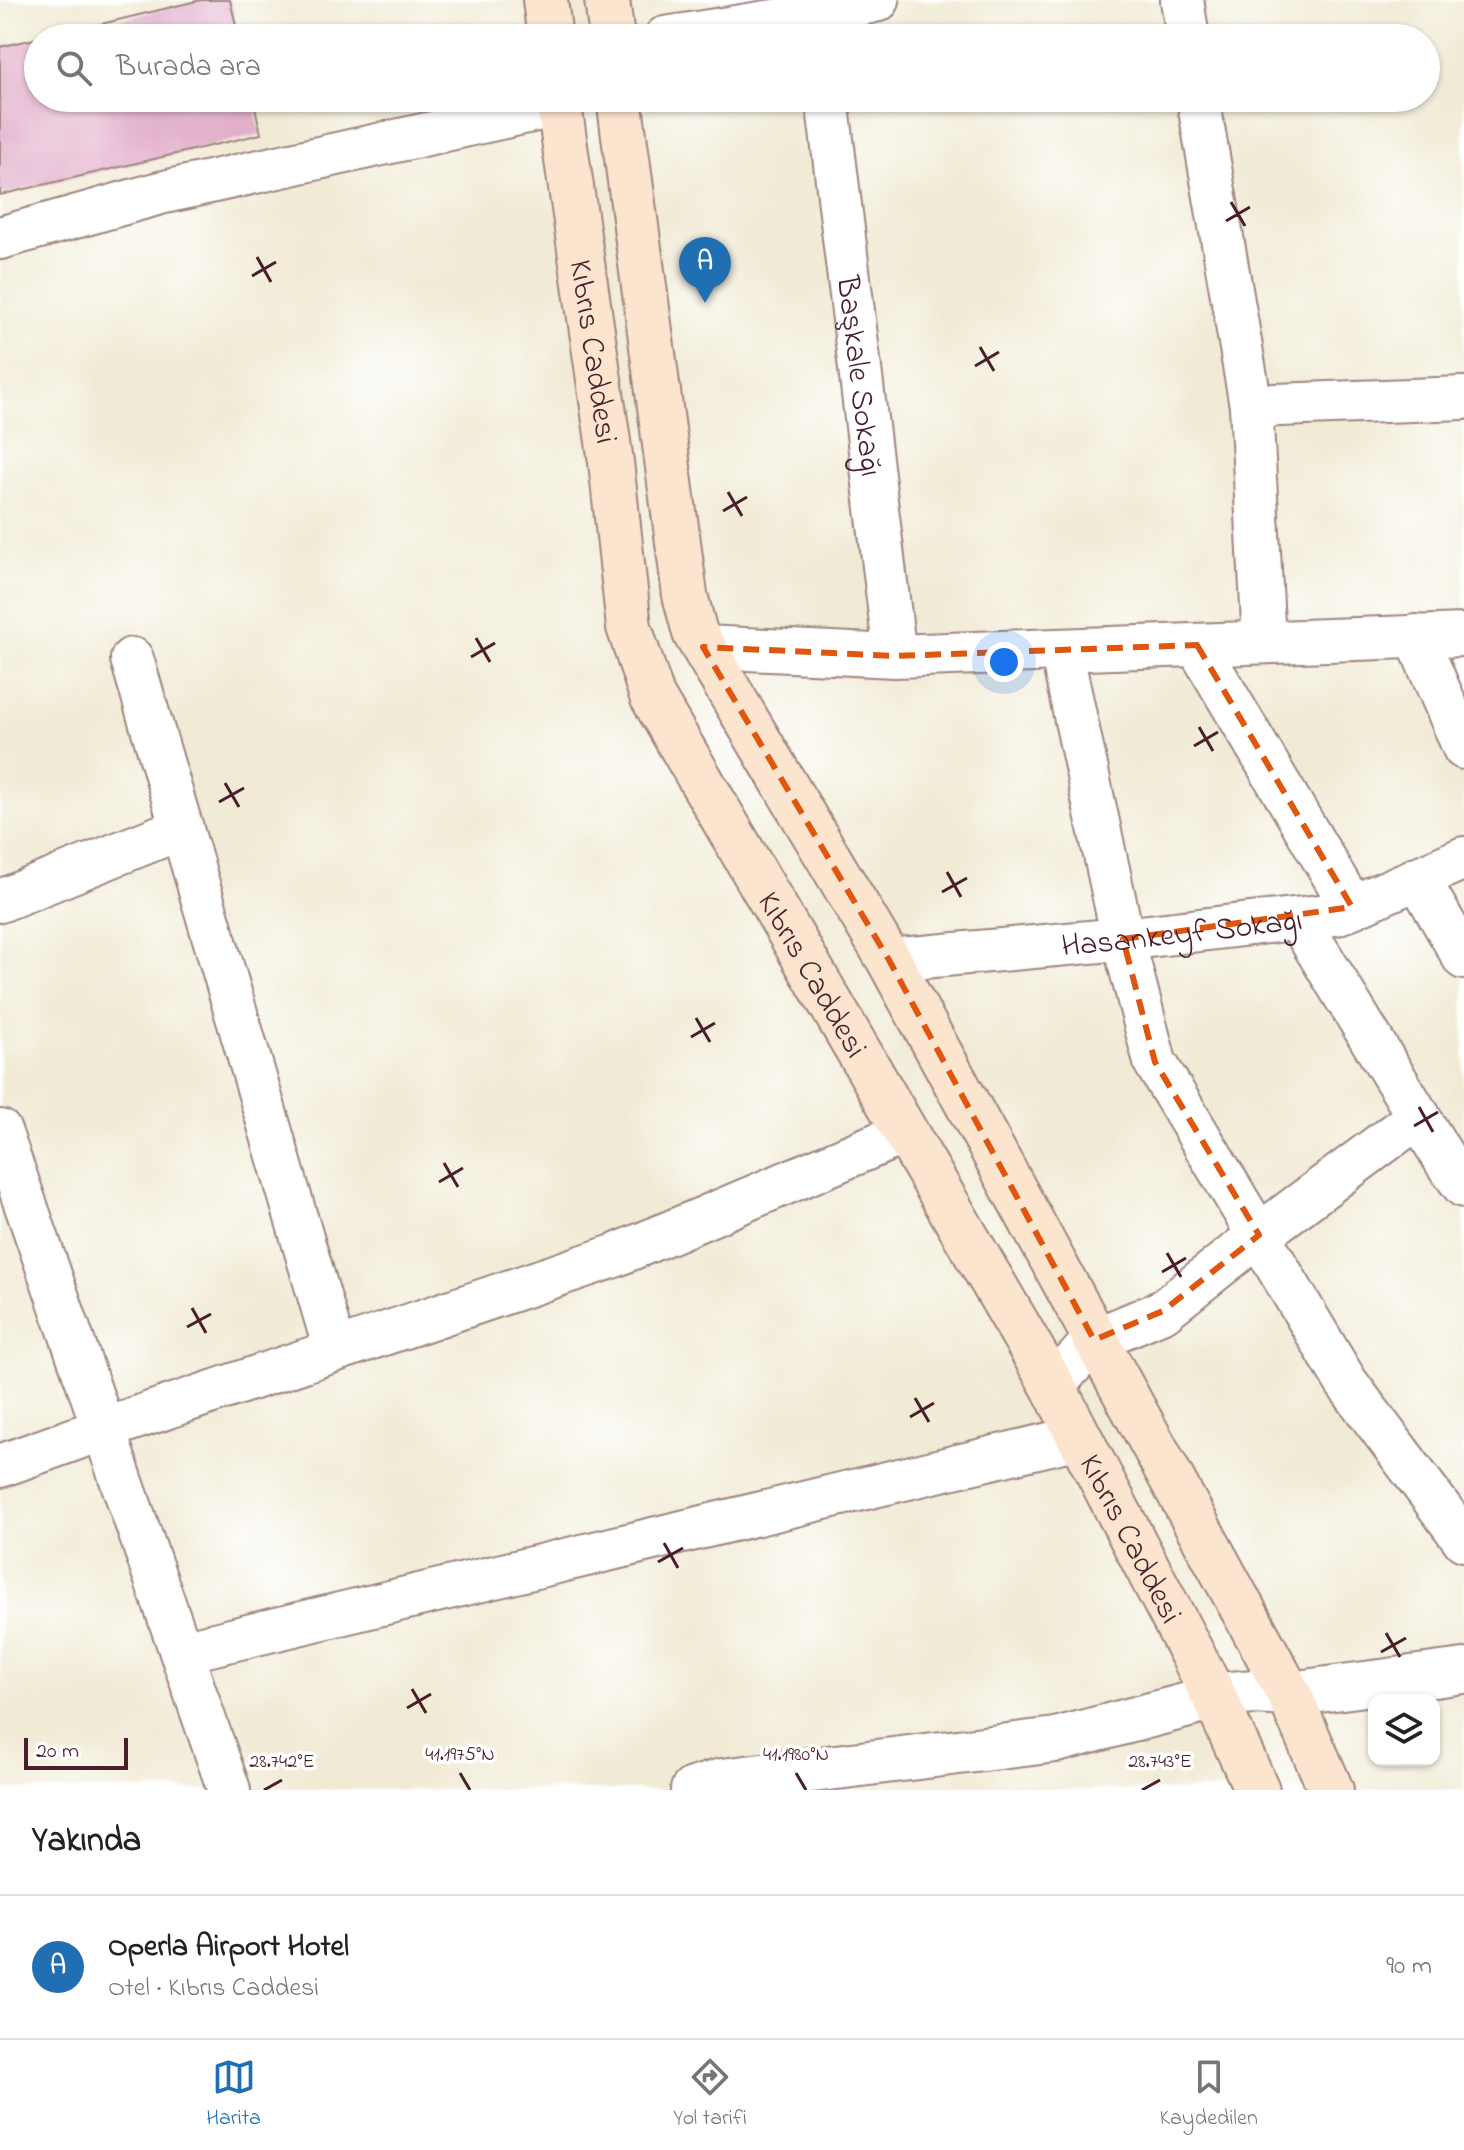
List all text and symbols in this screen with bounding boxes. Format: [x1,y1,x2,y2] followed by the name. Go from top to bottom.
[24,24,1440,112] search box
[52,46,96,90] icon: search
[116,46,261,90] text: Burada ara
[679,237,731,303] pin: A
[555,257,628,447] street label: Kıbrıs Caddesi
[822,272,893,479] street label: Başkale Sokağı
[984,642,1024,682] your location
[744,884,877,1068] street label: Kıbrıs Caddesi
[1060,898,1305,971] street label: Hasankeyf Sokağı
[1065,1447,1192,1633] street label: Kıbrıs Caddesi
[1368,1694,1440,1766] map controls
[1368,1694,1440,1766] button: layers
[24,1734,128,1770] scale bar
[36,1736,79,1768] text: 20 m
[425,1741,495,1770] text: 41.1975°N
[763,1741,829,1770] text: 41.1980°N
[249,1748,315,1777] text: 28.742°E
[1128,1748,1192,1777] text: 28.743°E
[32,1817,141,1867] text: Yakında
[108,1926,349,1970] text: Operla Airport Hotel
[50,1948,66,1986] text: A
[1386,1948,1432,1986] text: 90 m
[108,1970,319,2008] text: Otel · Kıbrıs Caddesi
[206,2055,261,2135] tab: Harita
[673,2055,747,2135] tab: Yol tarifi
[1159,2055,1258,2135] tab: Kaydedilen

